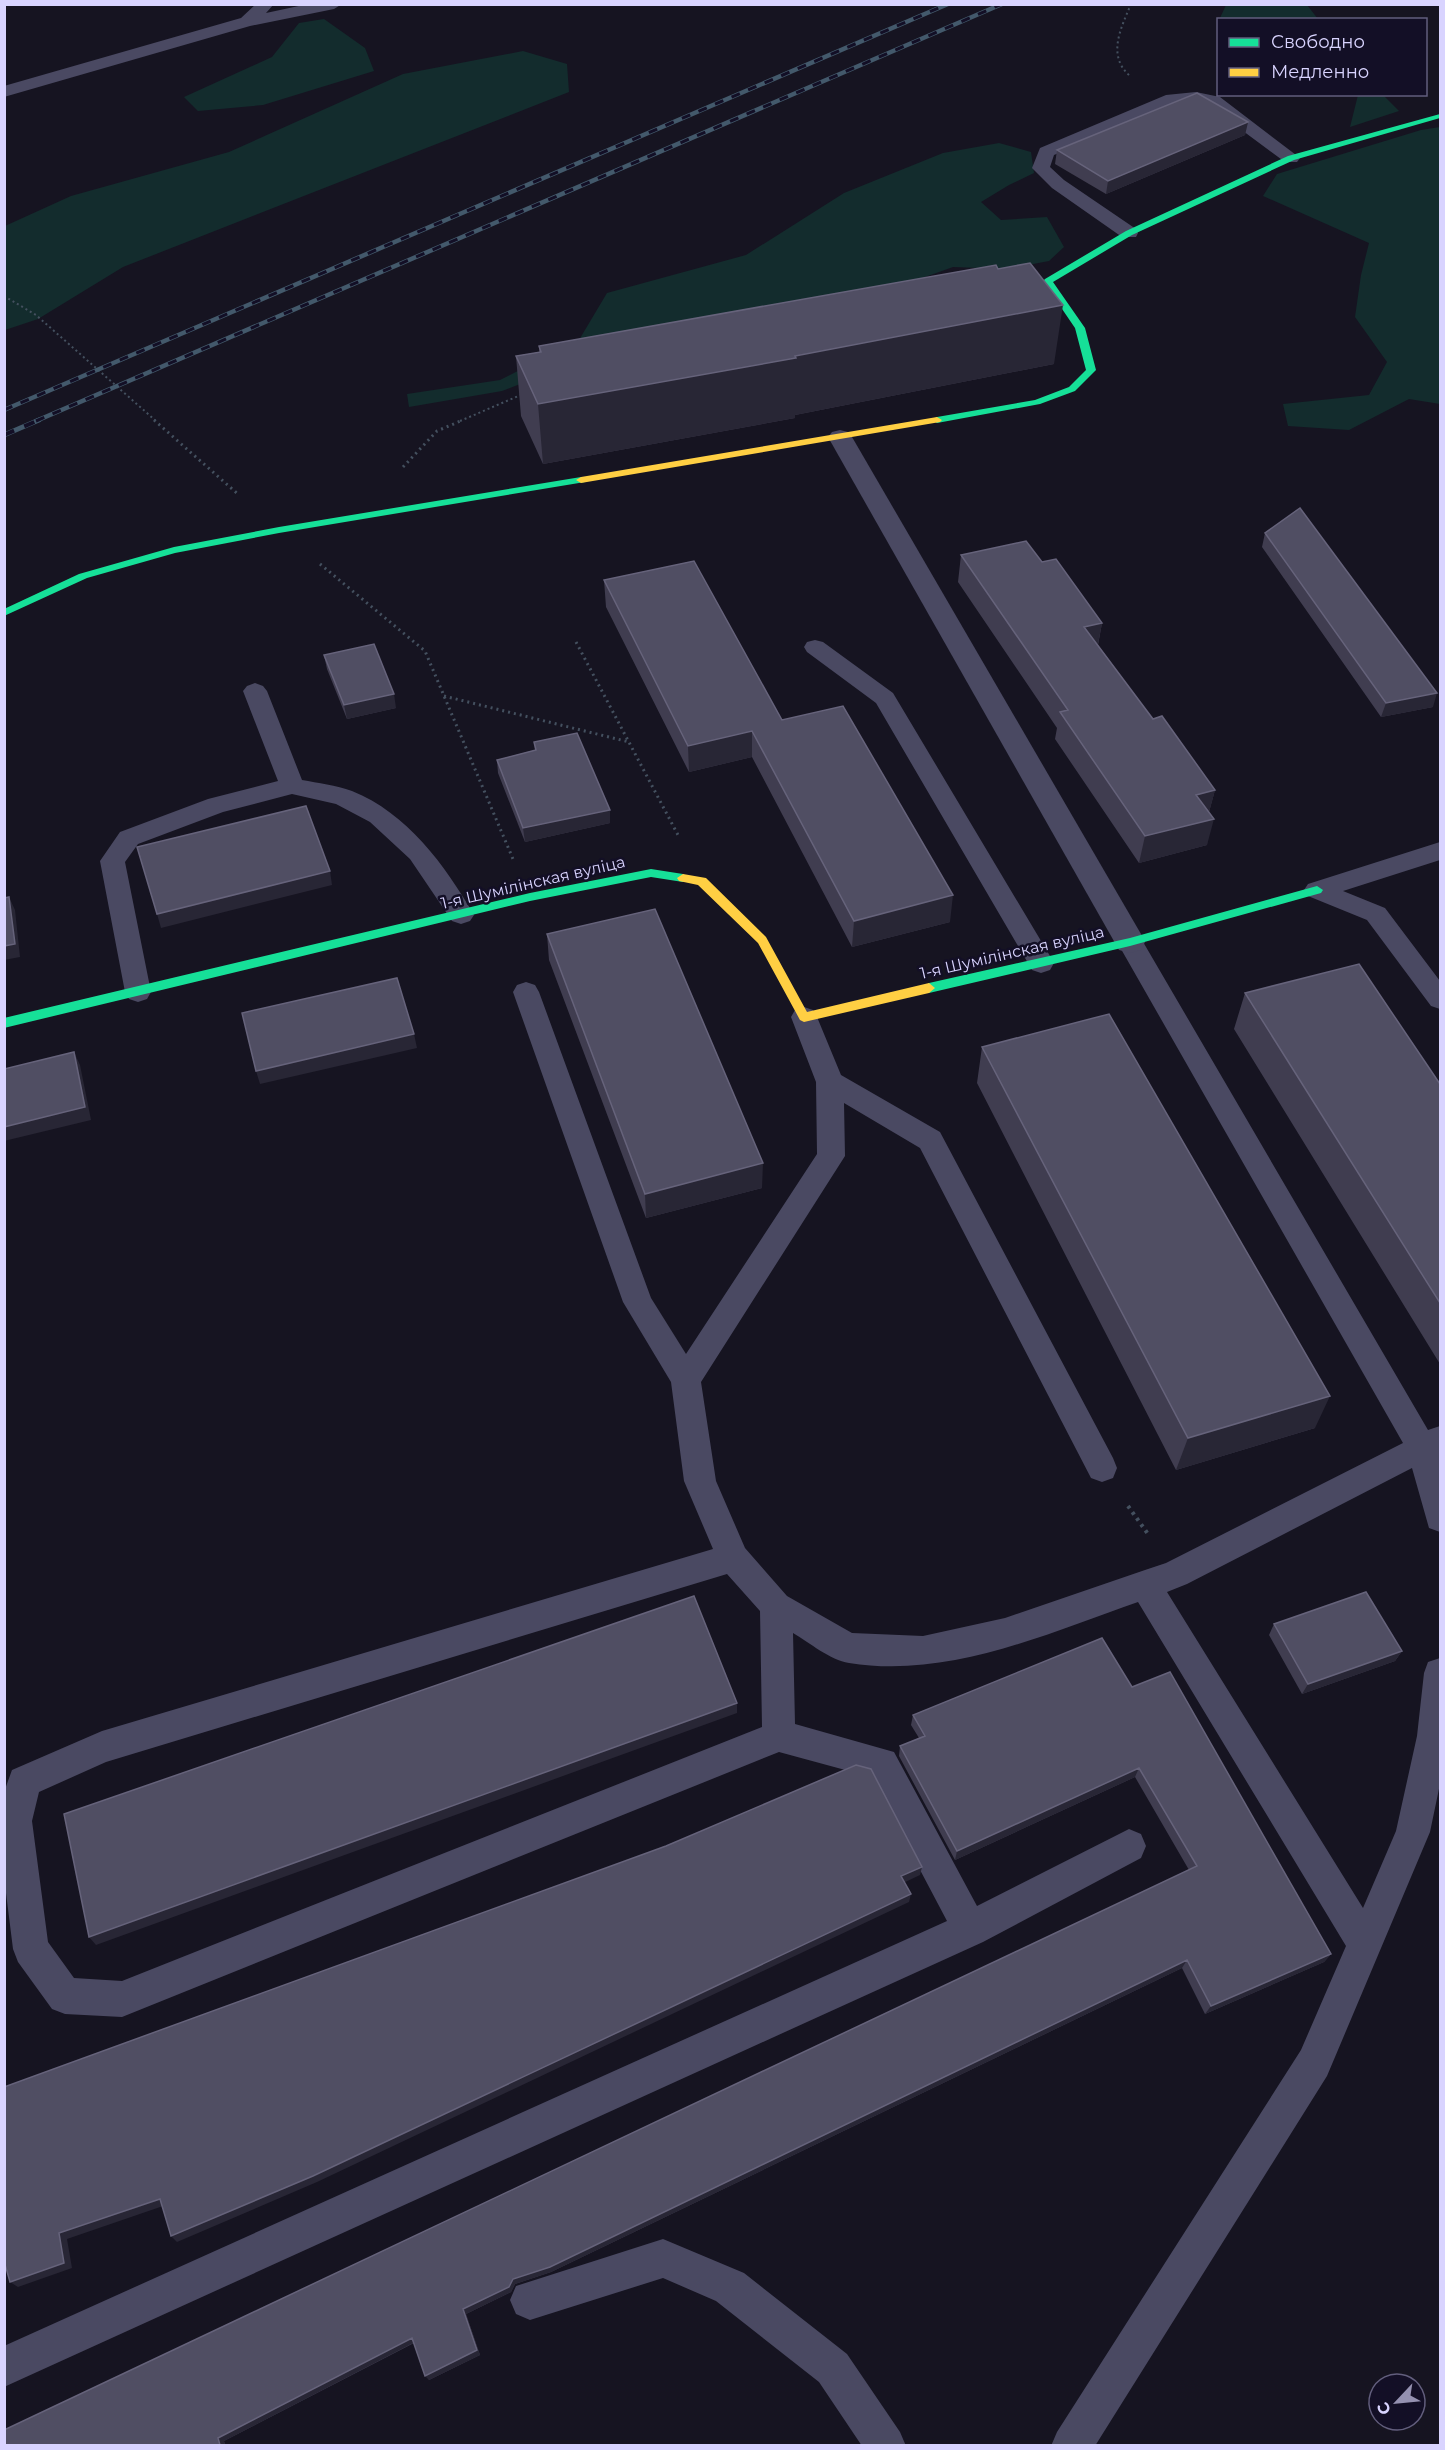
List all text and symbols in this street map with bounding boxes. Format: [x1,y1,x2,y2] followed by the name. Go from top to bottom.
[1217,18,1427,96] legend
[1271,31,1365,53] text: Свободно
[1271,61,1369,83] text: Медленно
[439,852,627,913] street label: 1-я Шумілінская вуліца
[918,922,1106,983] street label: 1-я Шумілінская вуліца
[1367,2372,1427,2432] north arrow
[1373,2399,1395,2418] text: С

